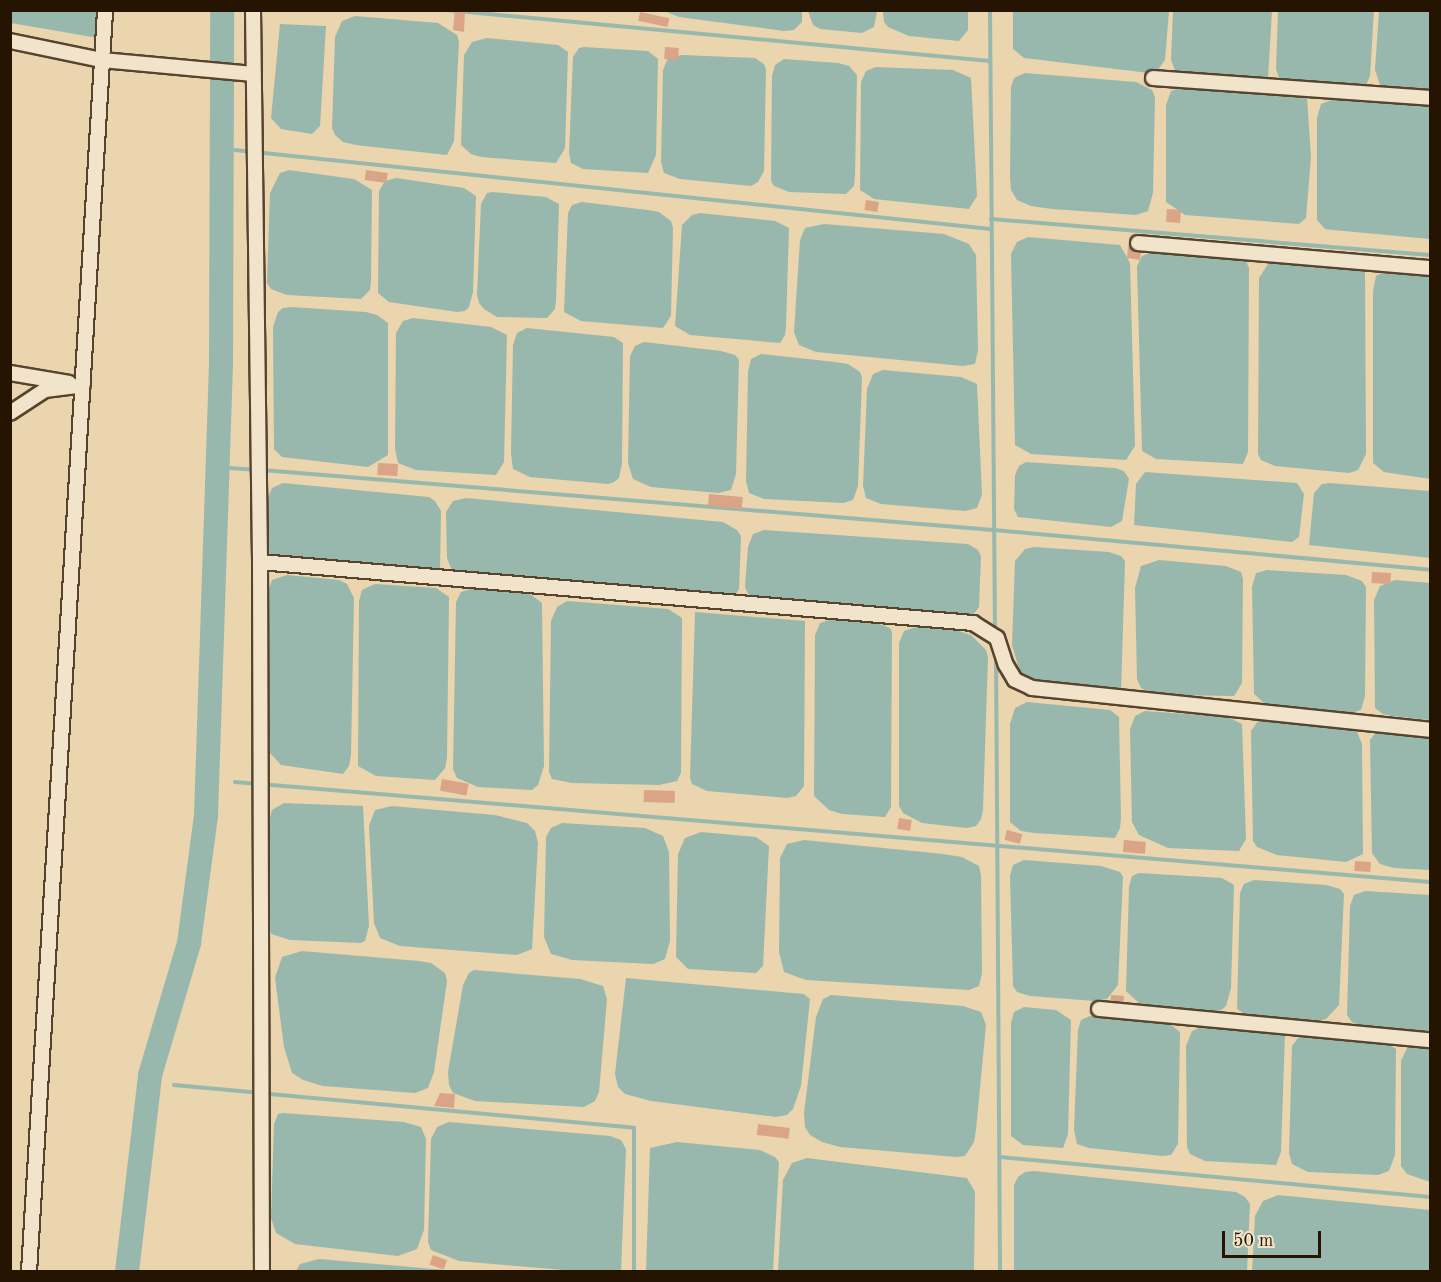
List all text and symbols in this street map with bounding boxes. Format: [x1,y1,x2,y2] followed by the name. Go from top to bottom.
[1225,1219,1324,1257] scale bar
[1233,1232,1273,1250] text: 50 m

